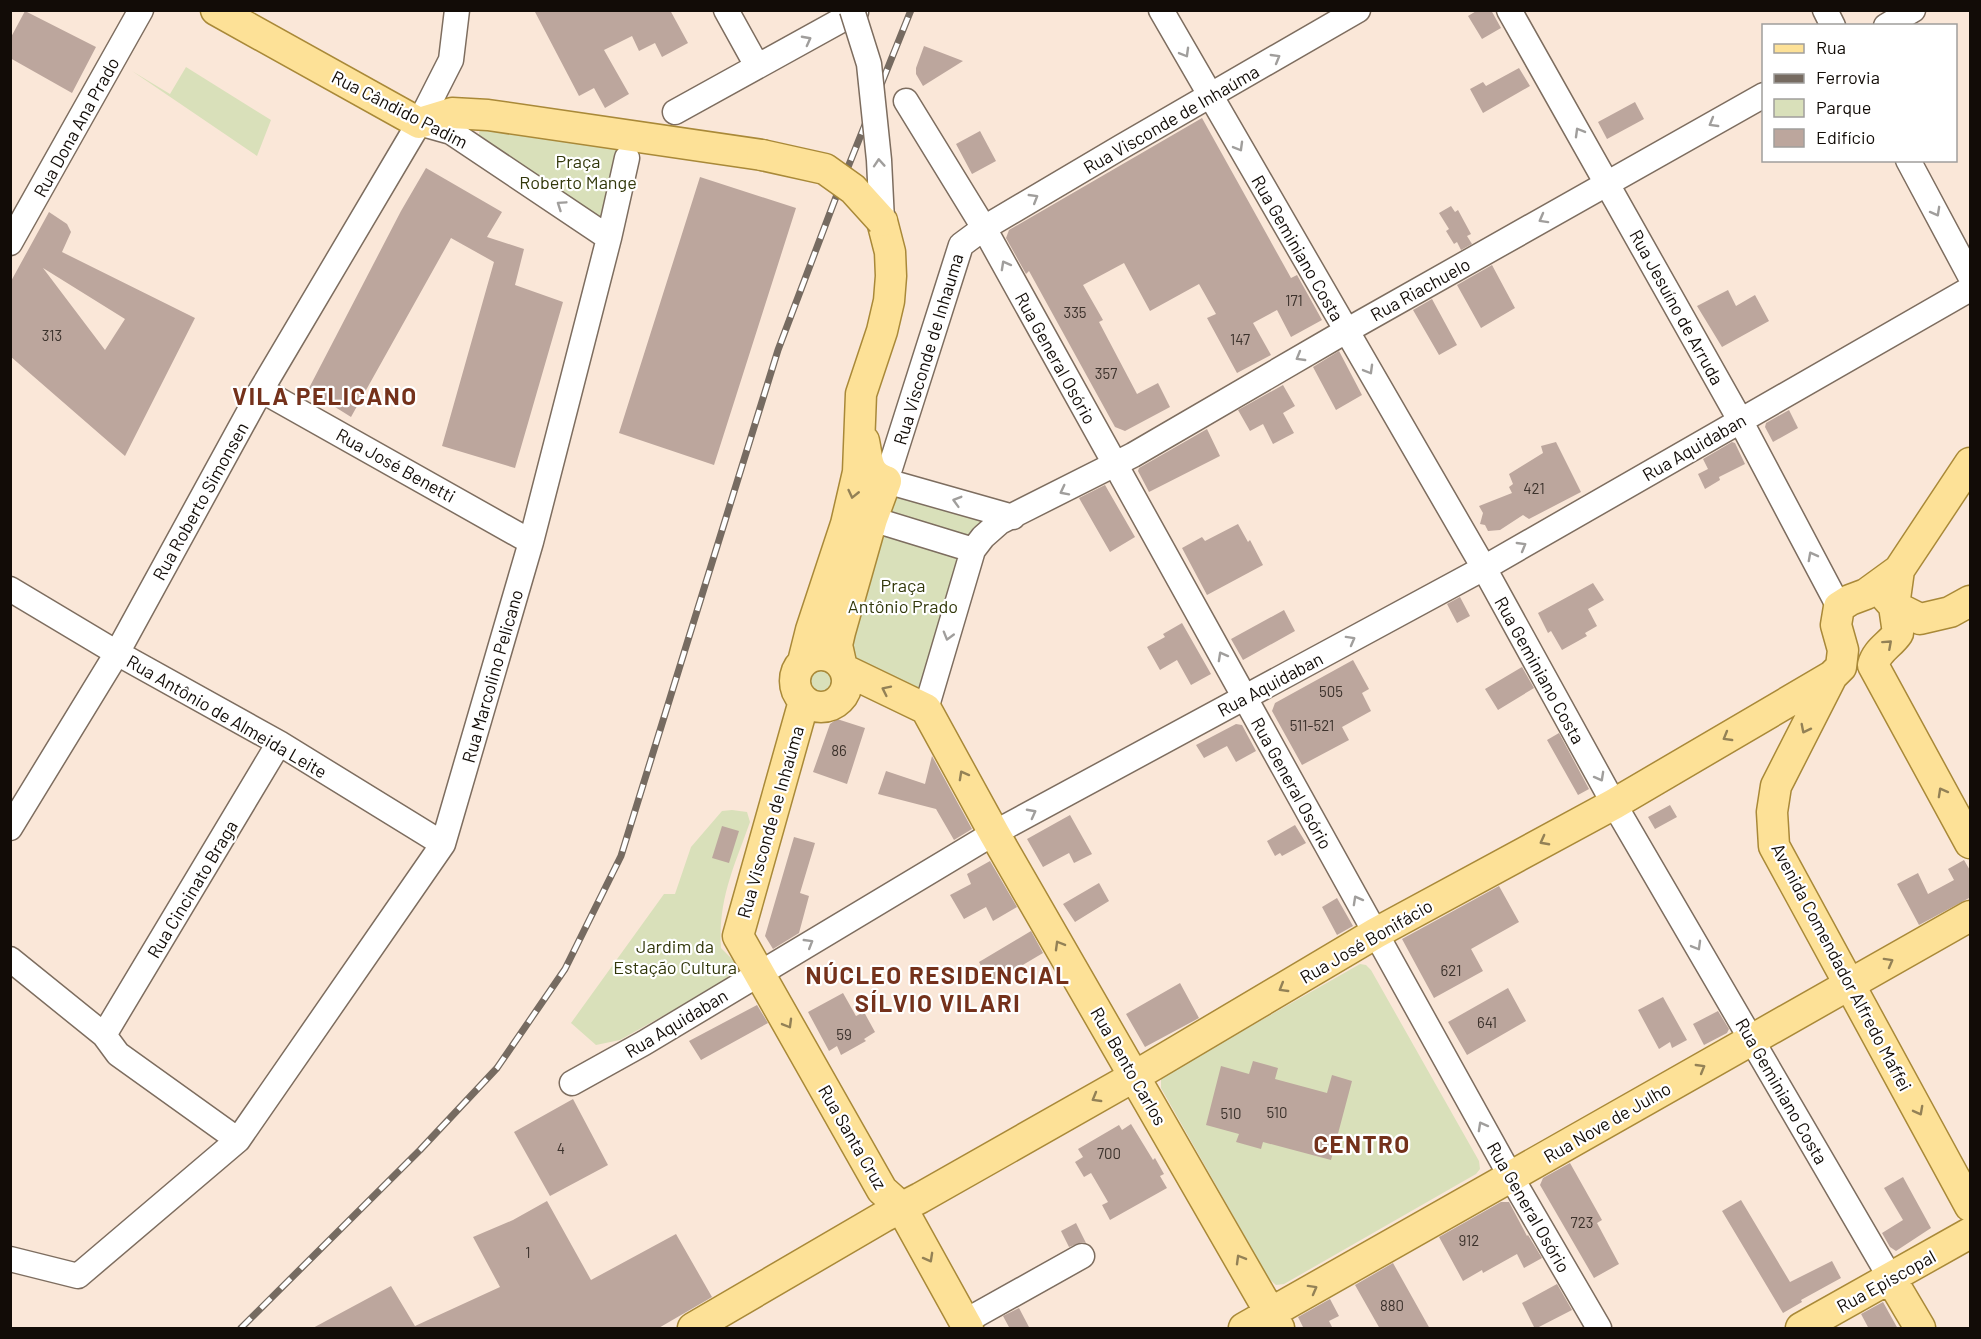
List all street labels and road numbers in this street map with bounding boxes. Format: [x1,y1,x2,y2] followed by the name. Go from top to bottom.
[28,53,124,201] street label: Rua Dona Ana Prado
[1079,60,1263,178] street label: Rua Visconde de Inhaúma
[328,65,472,153] street label: Rua Cândido Padim
[1247,171,1349,325] street label: Rua Geminiano Costa
[1625,226,1729,388] street label: Rua Jesuíno de Arruda
[888,251,968,447] street label: Rua Visconde de Inhauma
[1366,253,1474,325] street label: Rua Riachuelo
[1011,288,1101,428] street label: Rua General Osório
[1638,408,1750,486] street label: Rua Aquidaban
[147,418,253,584] street label: Rua Roberto Simonsen
[332,423,460,507] street label: Rua José Benetti
[457,587,527,765] street label: Rua Marcolino Pelicano
[1490,592,1590,748] street label: Rua Geminiano Costa
[1214,647,1326,721] street label: Rua Aquidaban
[123,650,331,782] street label: Rua Antônio de Almeida Leite
[1247,713,1337,853] street label: Rua General Osório
[732,723,808,921] street label: Rua Visconde de Inhaúma
[142,816,242,962] street label: Rua Cincinato Braga
[1767,839,1917,1095] street label: Avenida Comendador Alfredo Maffei
[1296,894,1436,988] street label: Rua José Bonifácio
[621,984,731,1062] street label: Rua Aquidaban
[1086,1003,1172,1129] street label: Rua Bento Carlos
[1731,1014,1833,1168] street label: Rua Geminiano Costa
[1540,1077,1674,1167] street label: Rua Nove de Julho
[814,1081,892,1193] street label: Rua Santa Cruz
[1483,1138,1575,1276] street label: Rua General Osório
[1833,1245,1939,1317] street label: Rua Episcopal

